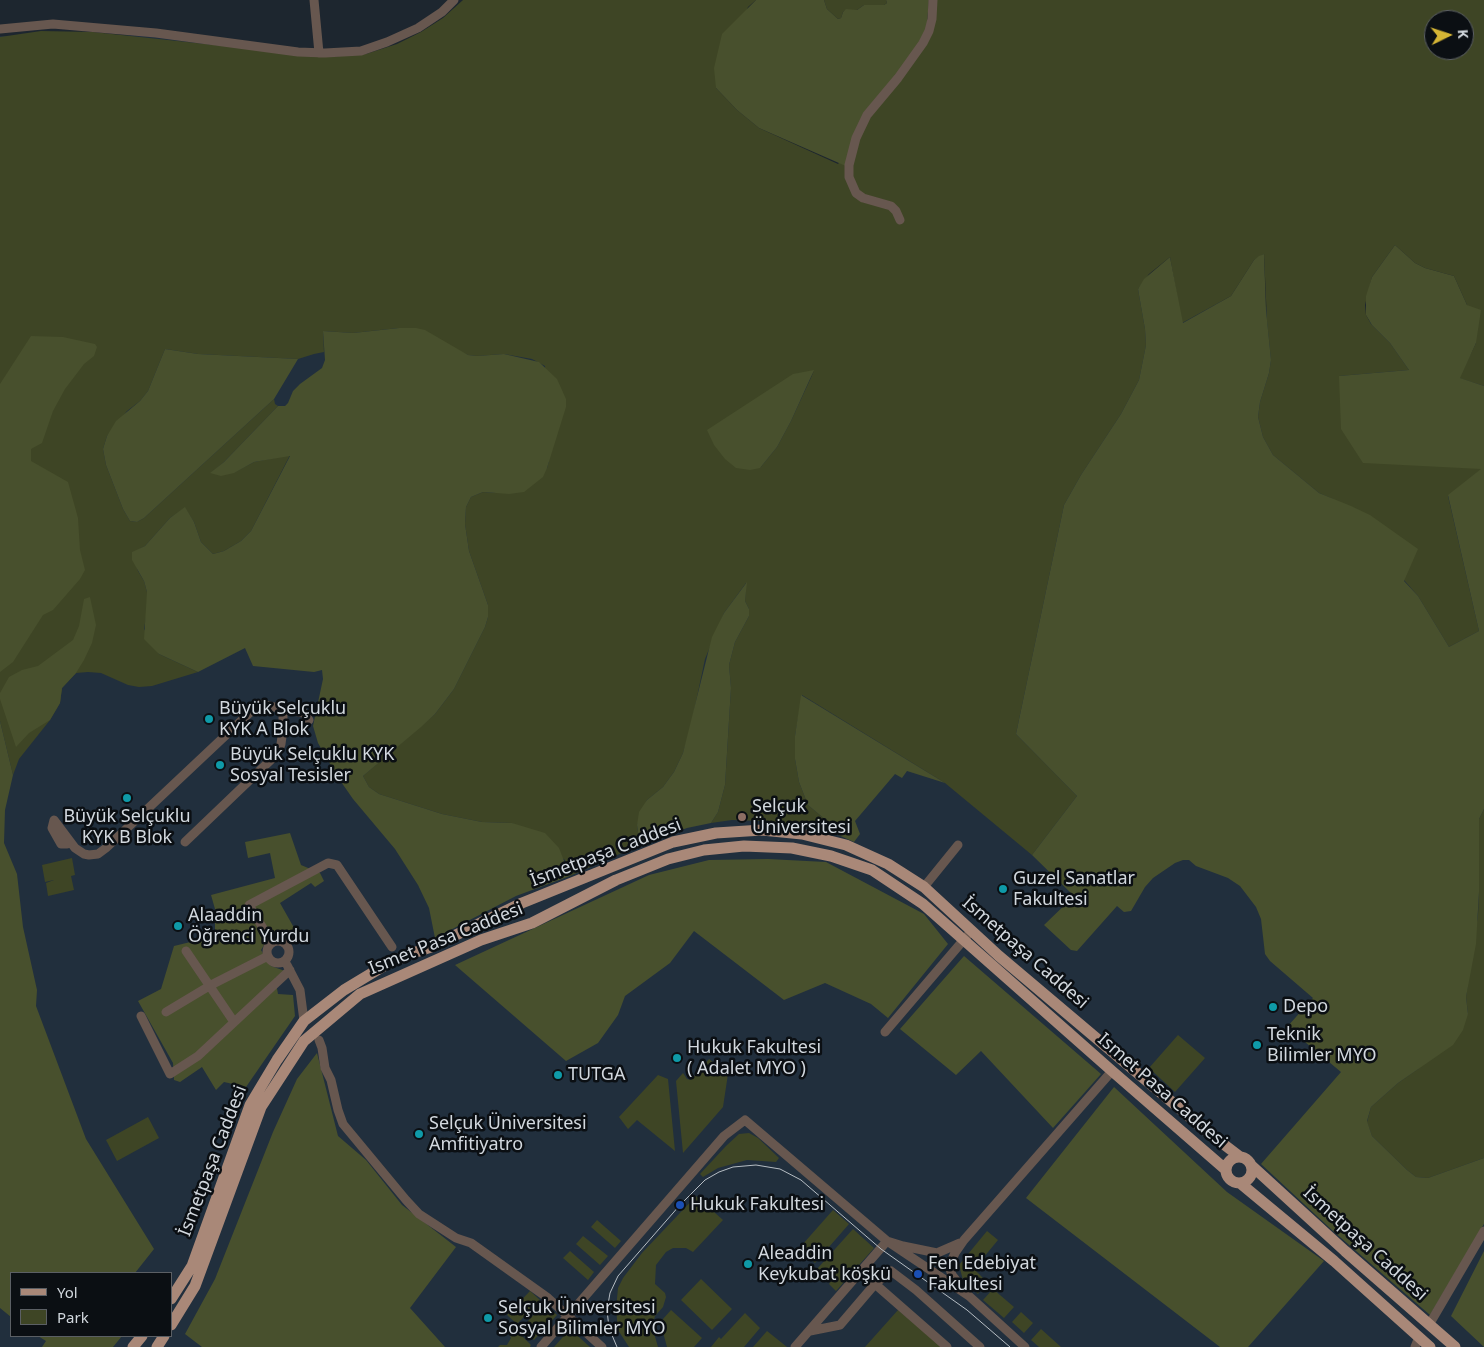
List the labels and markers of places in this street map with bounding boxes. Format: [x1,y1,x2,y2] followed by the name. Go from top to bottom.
[219,698,346,741] place label: Büyük Selçuklu KYK A Blok
[203,713,215,725] marker: Büyük Selçuklu KYK A Blok
[230,744,394,786] place label: Büyük Selçuklu KYK Sosyal Tesisler
[214,759,226,771] marker: Büyük Selçuklu KYK Sosyal Tesisler
[121,792,133,804] marker: Büyük Selçuklu KYK B Blok
[752,796,851,839] place label: Selçuk Üniversitesi
[63,806,191,849] place label: Büyük Selçuklu KYK B Blok
[736,811,748,823] marker: Selçuk Üniversitesi
[1013,868,1135,911] place label: Guzel Sanatlar Fakultesi
[997,883,1009,895] marker: Guzel Sanatlar Fakultesi
[188,905,309,948] place label: Alaaddin Öğrenci Yurdu
[172,920,184,932] marker: Alaaddin Öğrenci Yurdu
[1283,996,1328,1018] place label: Depo
[1267,1001,1279,1013] marker: Depo
[1267,1024,1377,1066] place label: Teknik Bilimler MYO
[687,1037,821,1080] place label: Hukuk Fakultesi ( Adalet MYO )
[1251,1039,1263,1051] marker: Teknik Bilimler MYO
[671,1052,683,1064] marker: Hukuk Fakultesi ( Adalet MYO )
[568,1064,625,1086] place label: TUTGA
[552,1069,564,1081] marker: TUTGA
[429,1113,587,1156] place label: Selçuk Üniversitesi Amfitiyatro
[413,1128,425,1140] marker: Selçuk Üniversitesi Amfitiyatro
[690,1194,824,1216] place label: Hukuk Fakultesi
[674,1199,686,1211] marker: Hukuk Fakultesi
[758,1243,891,1286] place label: Aleaddin Keykubat köşkü
[928,1253,1036,1296] place label: Fen Edebiyat Fakultesi
[742,1258,754,1270] marker: Aleaddin Keykubat köşkü
[912,1268,924,1280] marker: Fen Edebiyat Fakultesi
[498,1297,666,1340] place label: Selçuk Üniversitesi Sosyal Bilimler MYO
[482,1312,494,1324] marker: Selçuk Üniversitesi Sosyal Bilimler MYO

